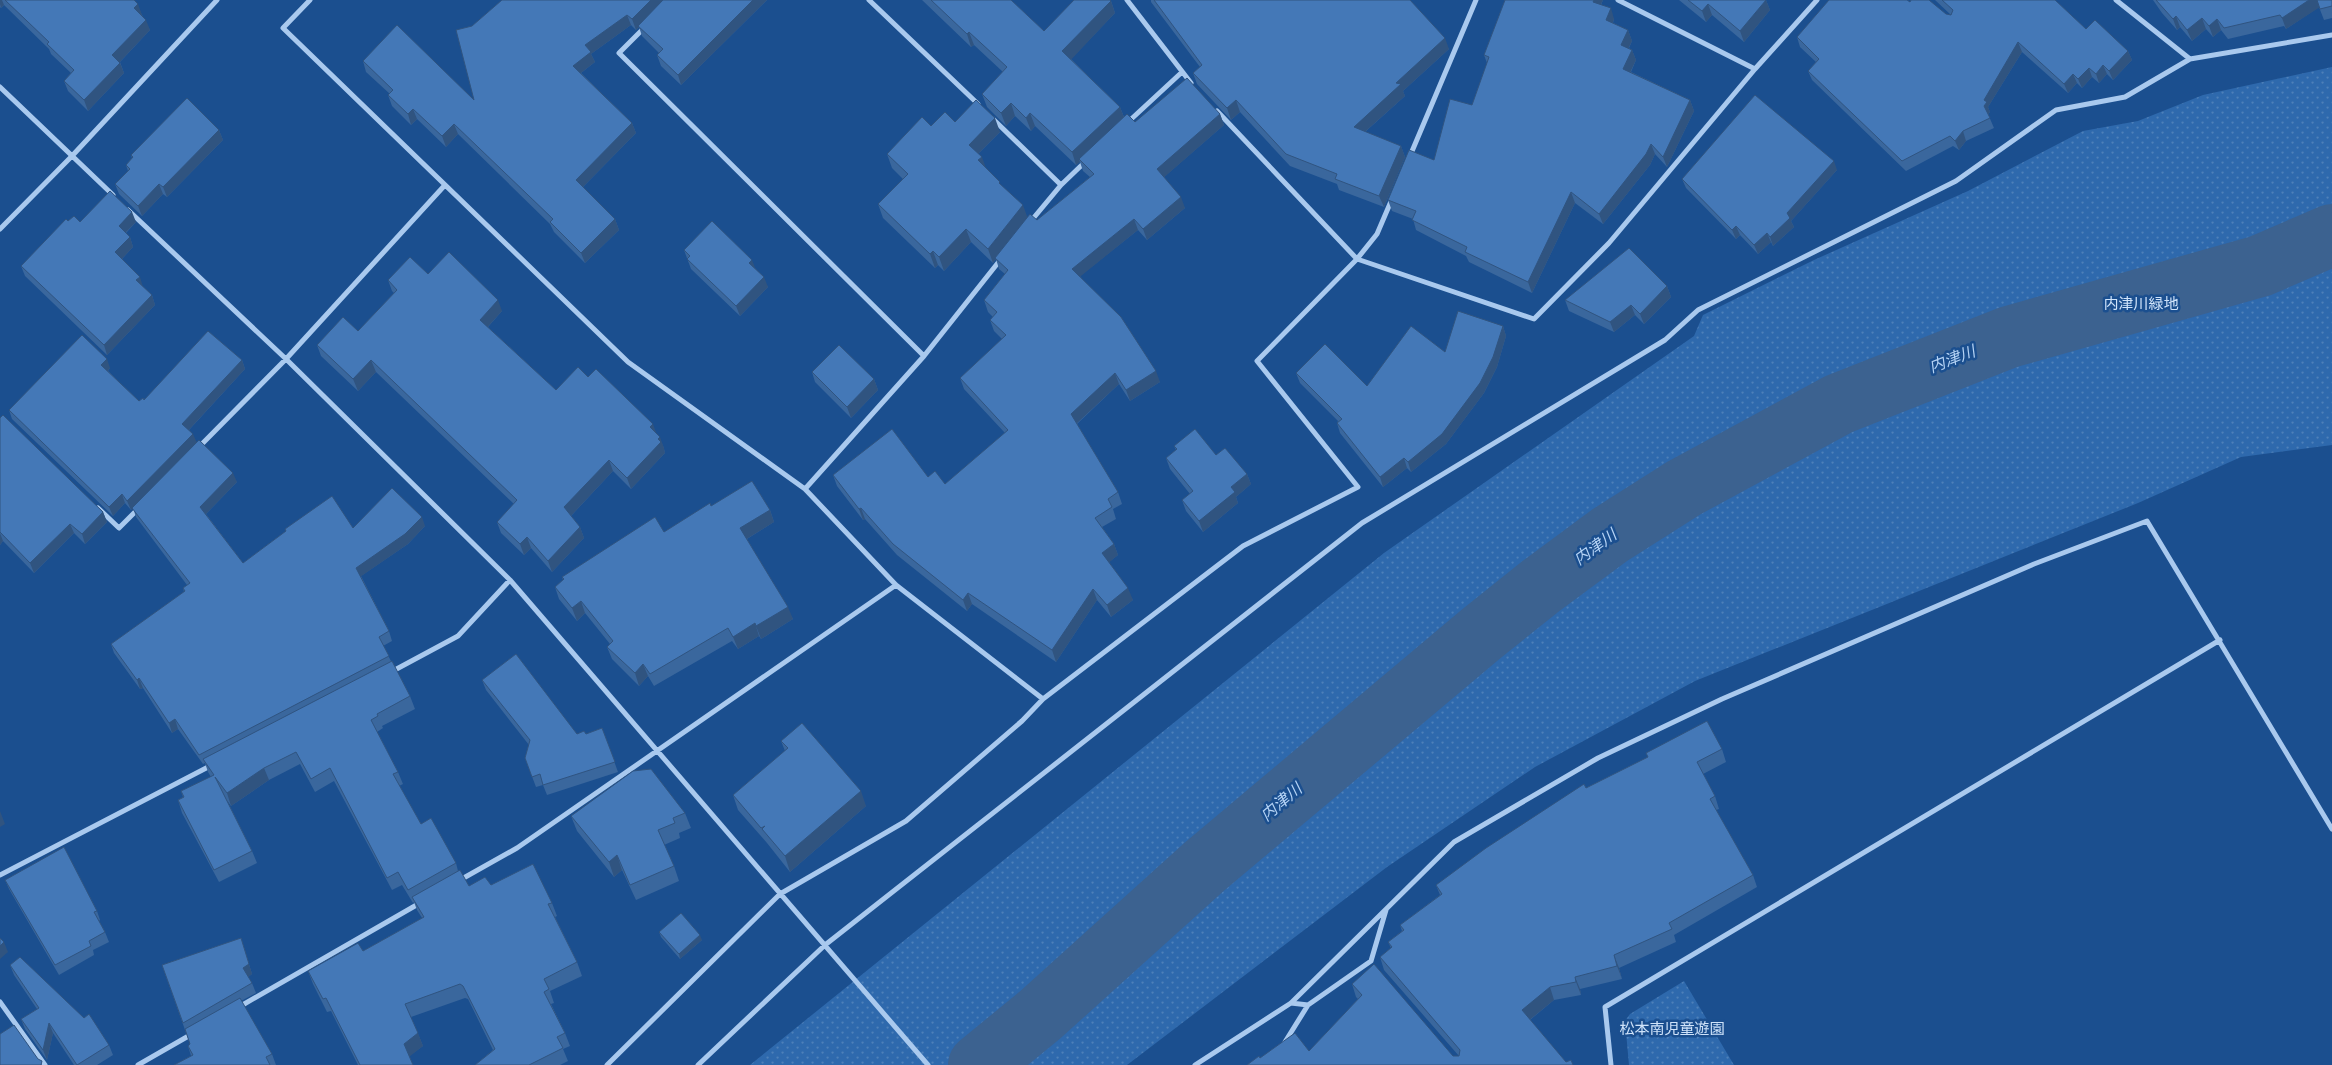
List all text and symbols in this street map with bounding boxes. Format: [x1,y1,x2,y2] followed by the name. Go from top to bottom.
[2103,295,2179,313] park label: 内津川緑地
[1926,341,1980,376] water label: 内津川
[1570,524,1622,569] water label: 内津川
[1257,778,1307,825] water label: 内津川
[1619,1020,1725,1038] park label: 松本南児童遊園

